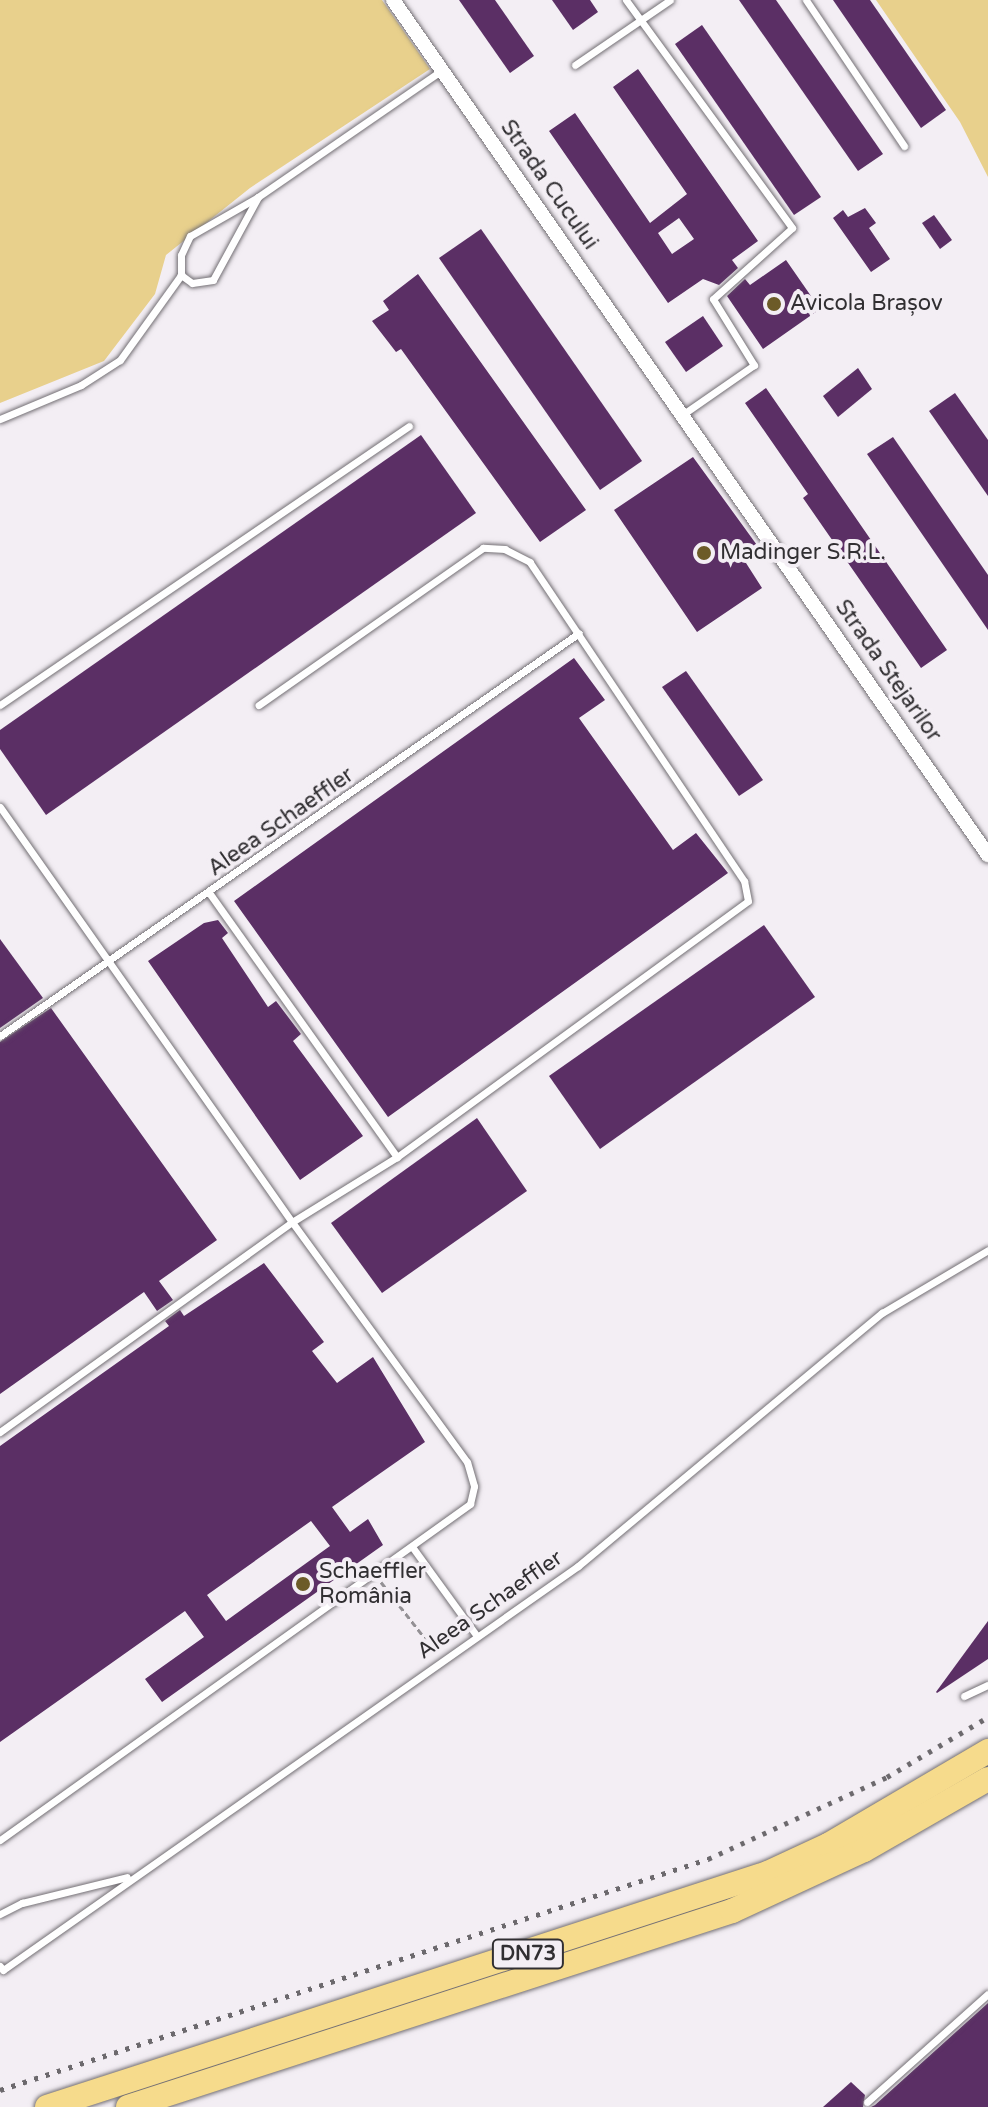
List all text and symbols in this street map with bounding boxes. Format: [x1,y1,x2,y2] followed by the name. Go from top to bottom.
[495,115,603,255] street label: Strada Cucului
[790,291,943,317] place label: Avicola Brașov
[765,295,783,313] marker: Avicola Brașov
[720,540,886,566] place label: Madinger S.R.L.
[695,544,713,562] marker: Madinger S.R.L.
[829,595,947,747] street label: Strada Stejarilor
[203,762,359,882] street label: Aleea Schaeffler
[412,1545,568,1665] street label: Aleea Schaeffler
[319,1558,426,1610] place label: Schaeffler România
[294,1575,312,1593] marker: Schaeffler România
[490,1938,566,1970] road number: DN73

